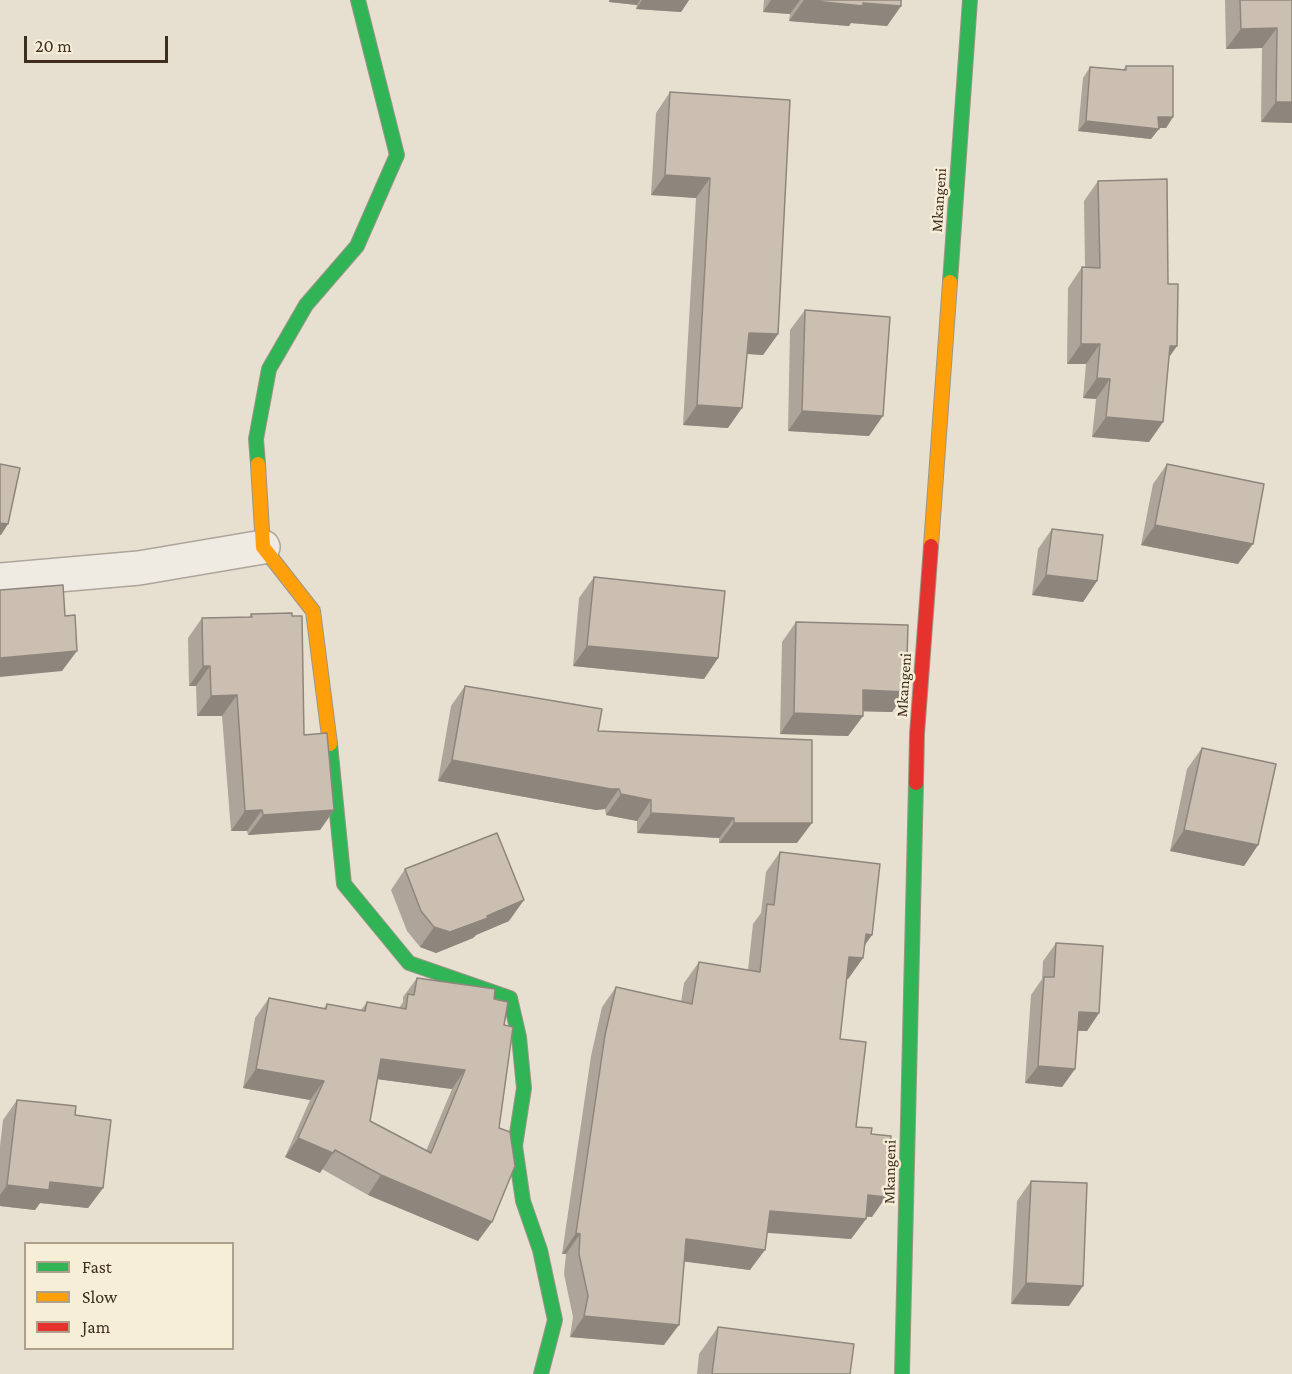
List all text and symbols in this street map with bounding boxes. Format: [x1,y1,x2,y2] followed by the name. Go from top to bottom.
[27,24,171,62] scale bar
[35,36,72,56] text: 20 m
[927,167,951,233] street label: Mkangeni
[892,652,916,718] street label: Mkangeni
[880,1140,900,1204] street label: Mkangeni
[24,1242,234,1350] legend
[82,1257,112,1277] text: Fast
[82,1287,117,1307] text: Slow
[82,1317,110,1337] text: Jam

